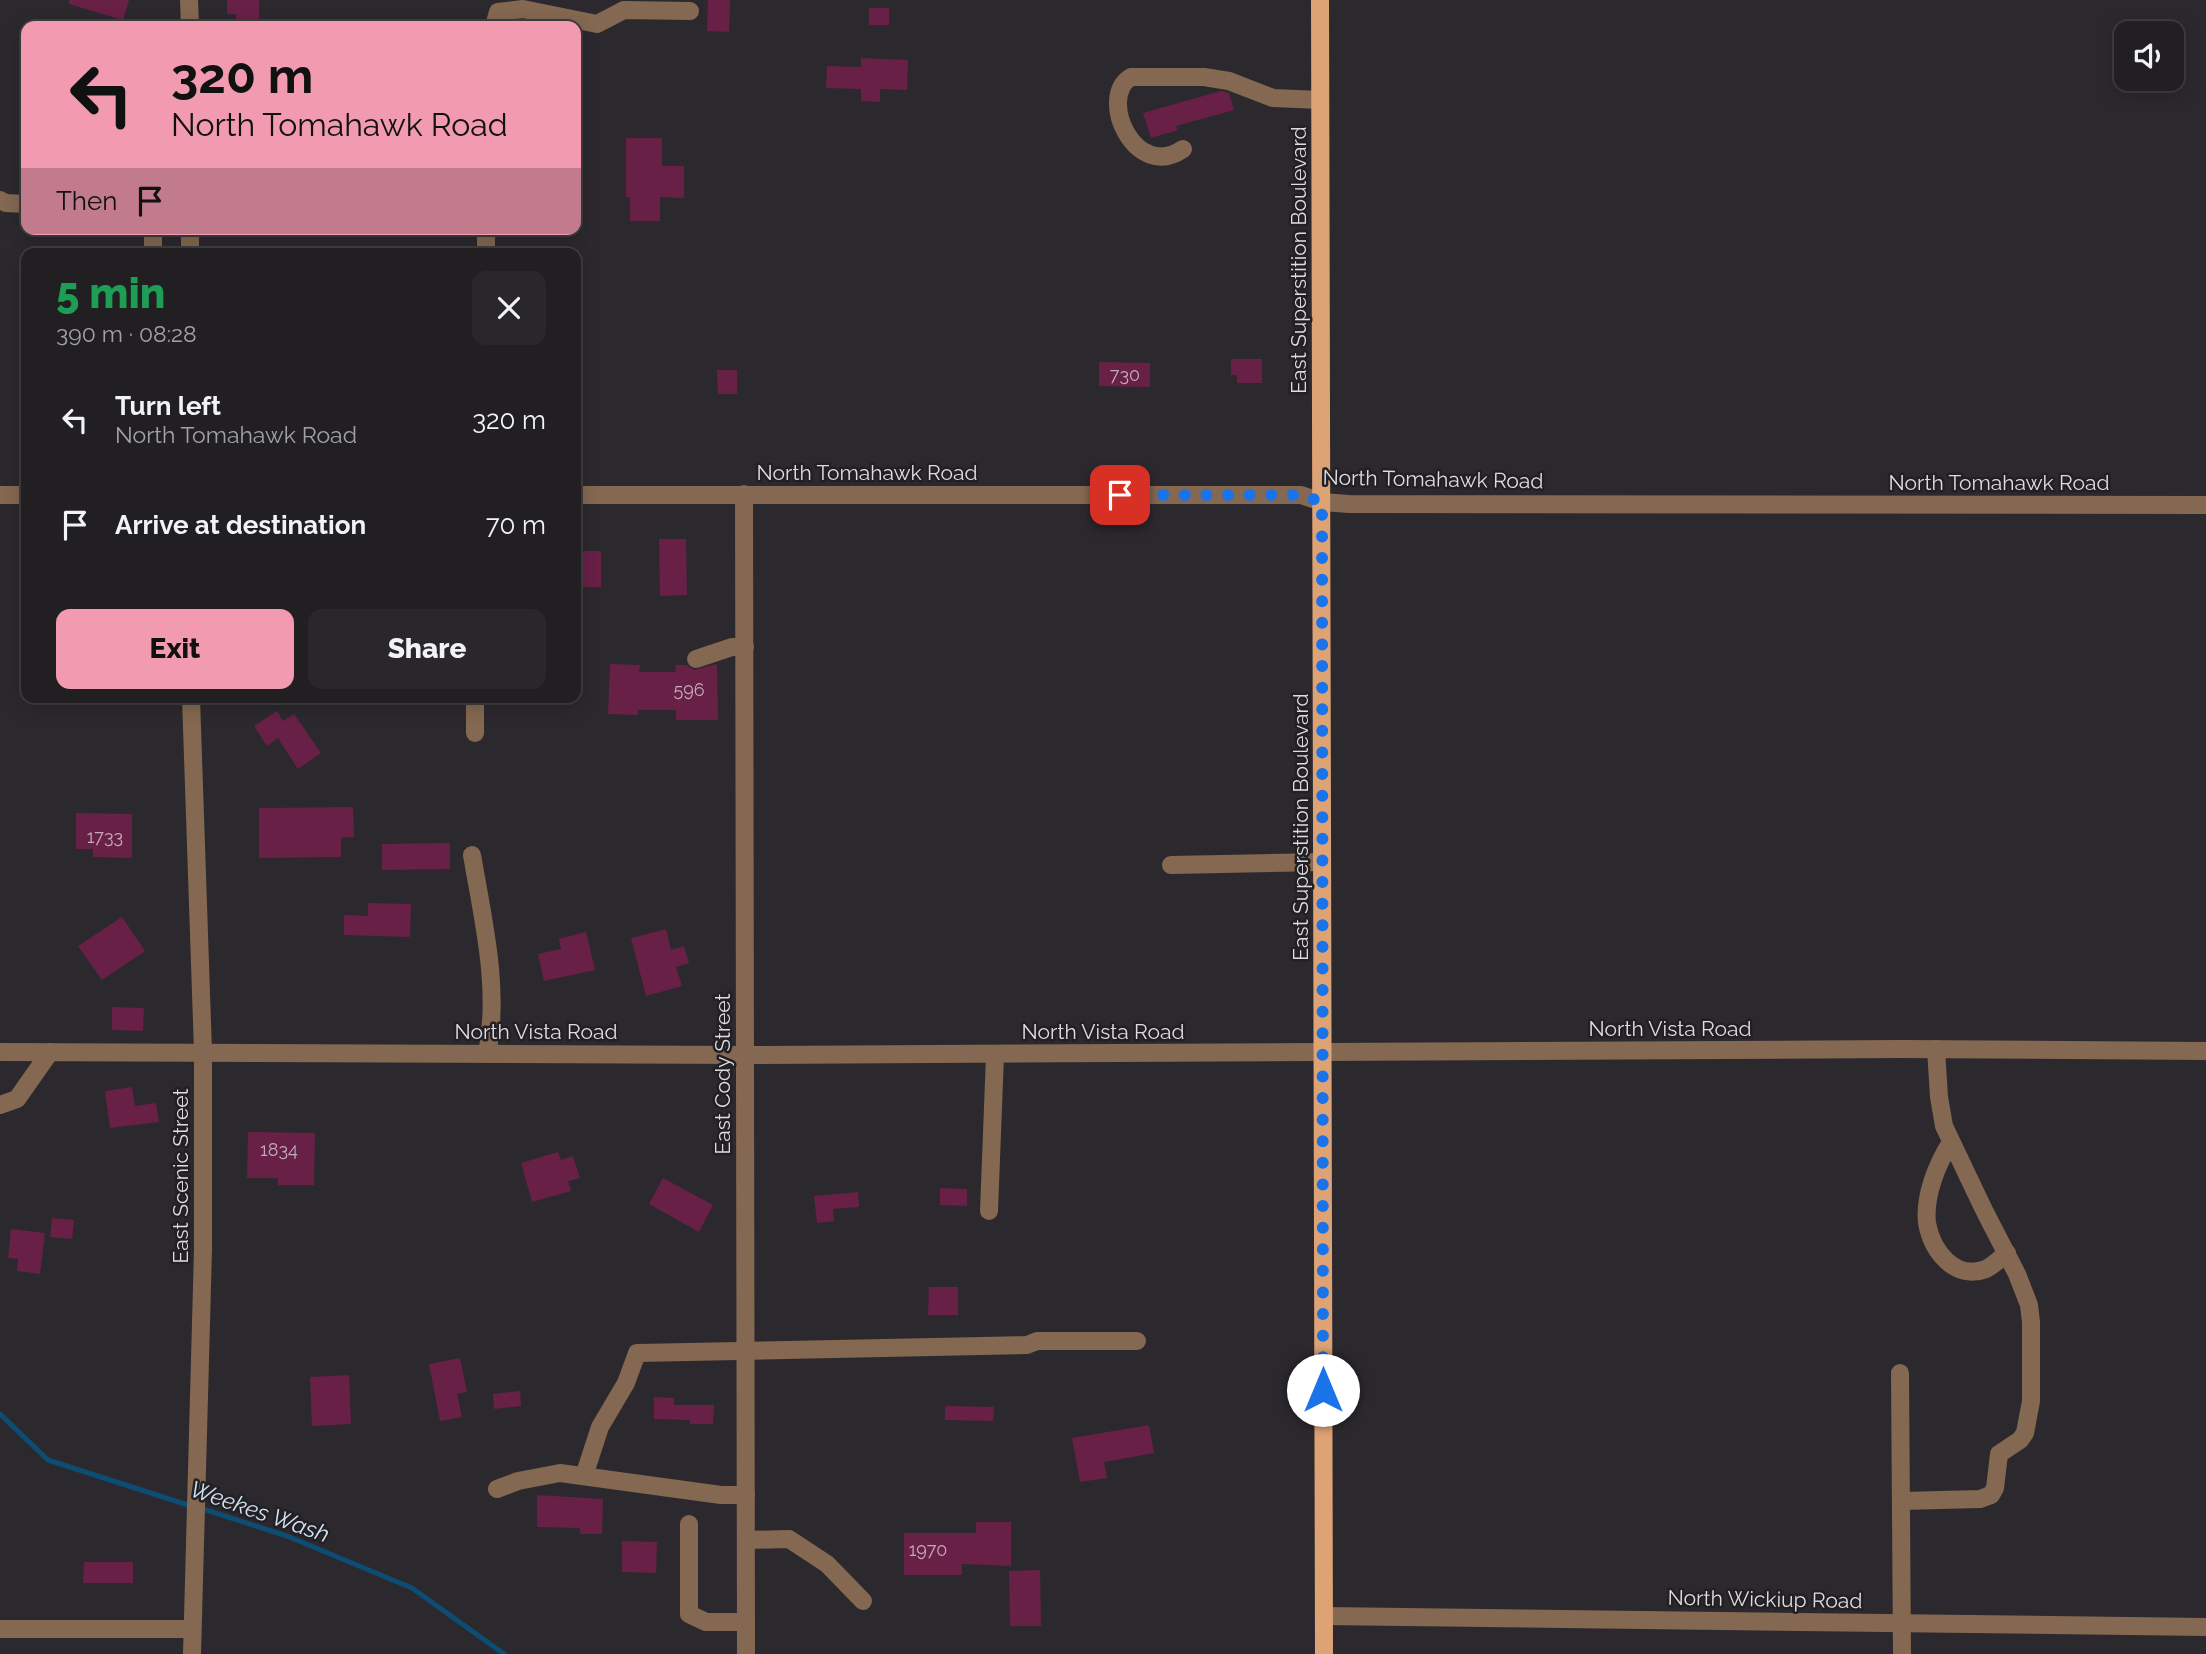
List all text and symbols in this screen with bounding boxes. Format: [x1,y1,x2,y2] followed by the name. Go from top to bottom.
[2114,21,2184,91] map controls
[2114,21,2184,91] button: sound
[171,47,313,104] text: 320 m
[56,49,147,140] icon: left
[171,106,508,143] text: North Tomahawk Road
[1286,126,1311,394] street label: East Superstition Boulevard
[131,182,169,220] icon: arrive
[56,186,117,216] text: Then
[56,269,166,318] text: 5 min
[472,271,546,345] button: close
[56,320,197,347] text: 390 m · 08:28
[1110,364,1140,385] house number: 730
[115,391,221,421] text: Turn left
[56,401,94,439] icon: left
[472,405,546,435] text: 320 m
[115,421,357,448] text: North Tomahawk Road
[757,460,977,485] street label: North Tomahawk Road
[1090,465,1150,525] pin
[1322,465,1544,493] street label: North Tomahawk Road
[1889,470,2109,495] street label: North Tomahawk Road
[1101,476,1139,514] icon: arrive
[56,506,94,544] icon: arrive
[115,510,366,540] text: Arrive at destination
[486,510,546,540] text: 70 m
[56,609,294,689] button: Exit
[308,609,546,689] button: Share
[673,679,705,700] house number: 596
[1288,693,1313,961] street label: East Superstition Boulevard
[87,826,123,847] house number: 1733
[710,993,735,1155] street label: East Cody Street
[1588,1016,1752,1041] street label: North Vista Road
[454,1019,618,1044] street label: North Vista Road
[1021,1019,1185,1044] street label: North Vista Road
[168,1088,193,1264] street label: East Scenic Street
[260,1139,298,1160] house number: 1834
[1286,1353,1360,1427] position arrow
[187,1475,333,1547] water label: Weekes Wash
[909,1539,947,1560] house number: 1970
[1667,1585,1863,1613] street label: North Wickiup Road

